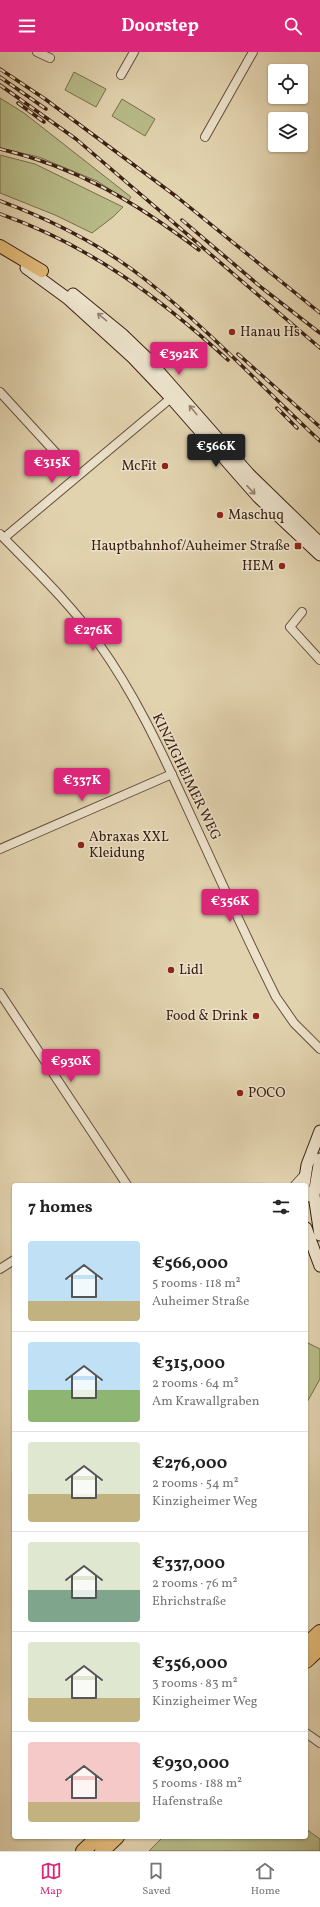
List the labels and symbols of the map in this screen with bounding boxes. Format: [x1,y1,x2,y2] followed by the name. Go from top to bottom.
[97,313,108,322] one-way arrow
[240,323,300,342] place label: Hanau Hs
[227,327,237,337] marker: Hanau Hs
[151,342,207,376] pin: €392K
[189,404,198,415] one-way arrow
[188,434,244,468] pin: €566K
[24,450,80,484] pin: €315K
[121,457,157,476] place label: McFit
[160,461,170,471] marker: McFit
[247,485,256,495] one-way arrow
[228,506,284,525] place label: Maschuq
[215,510,225,520] marker: Maschuq
[91,537,290,556] place label: Hauptbahnhof/Auheimer Straße
[293,541,303,551] marker: Hauptbahnhof/Auheimer Straße
[242,557,274,576] place label: HEM
[277,561,287,571] marker: HEM
[65,618,121,652] pin: €276K
[147,710,225,844] street label: KINZIGHEIMER WEG
[54,768,110,802] pin: €337K
[89,828,169,863] place label: Abraxas XXL Kleidung
[76,840,86,850] marker: Abraxas XXL Kleidung
[202,889,258,923] pin: €356K
[179,961,203,980] place label: Lidl
[166,965,176,975] marker: Lidl
[166,1007,248,1026] place label: Food & Drink
[251,1011,261,1021] marker: Food & Drink
[43,1049,99,1083] pin: €930K
[248,1084,285,1103] place label: POCO
[235,1088,245,1098] marker: POCO

